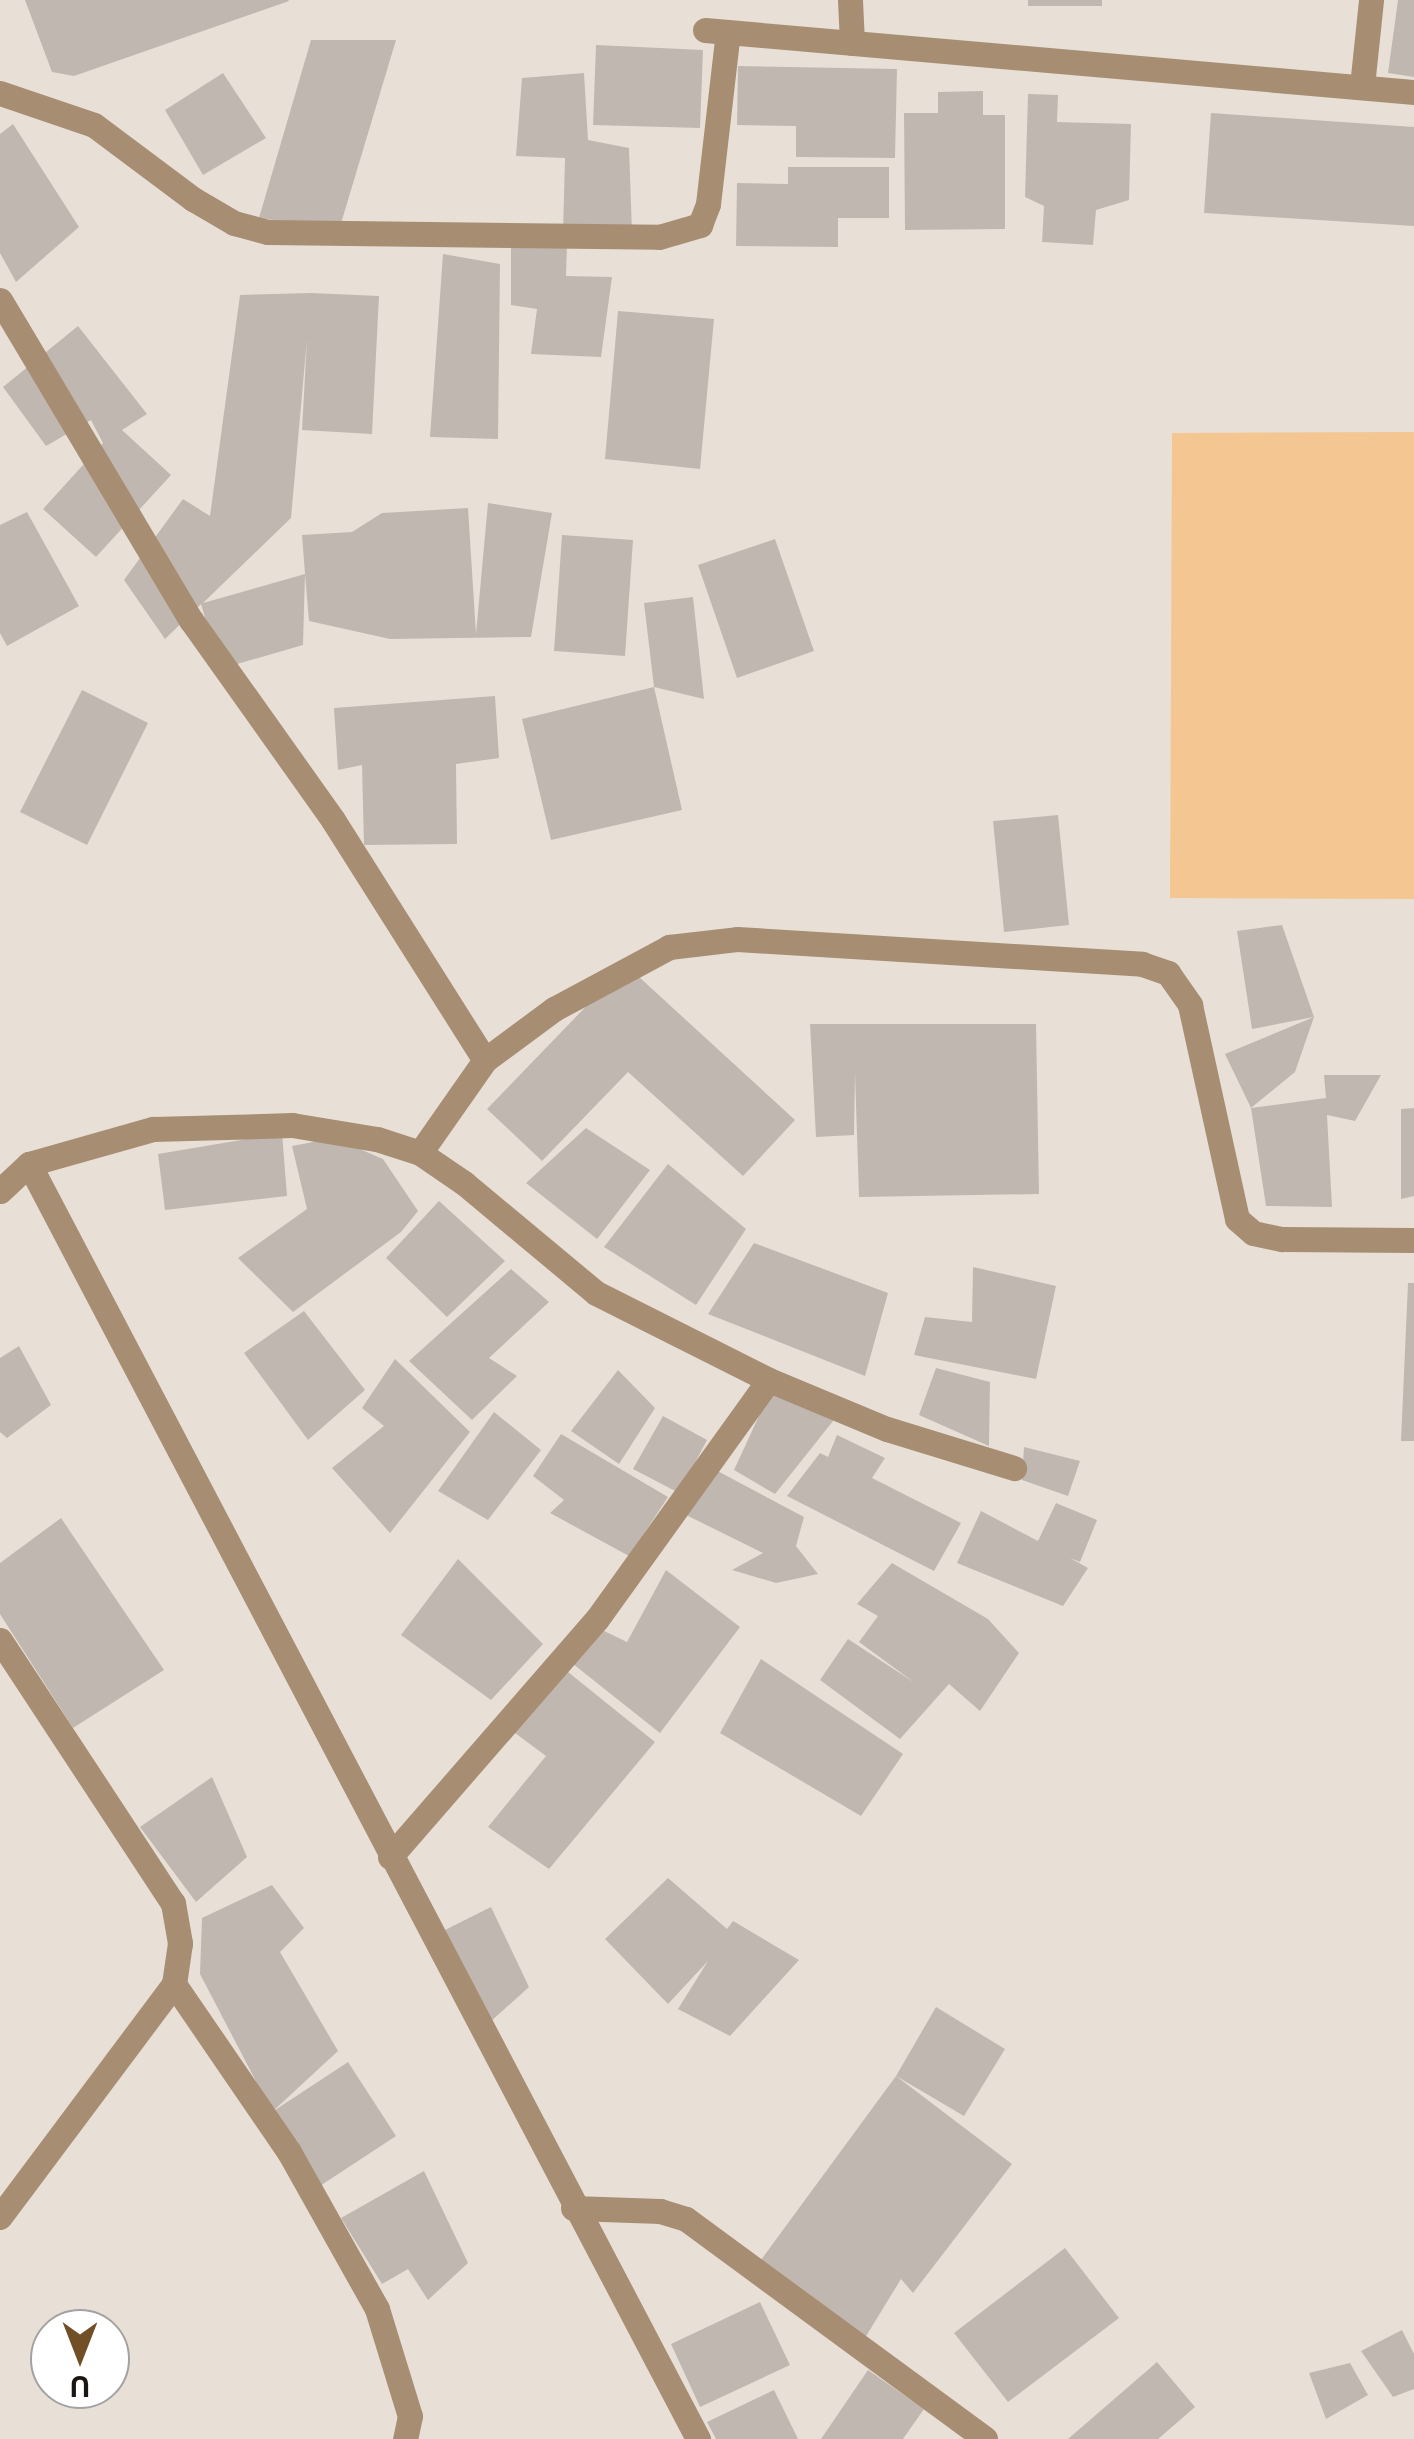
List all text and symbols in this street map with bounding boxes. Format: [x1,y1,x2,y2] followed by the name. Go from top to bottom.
[30,2309,130,2409] north arrow
[69,2368,91,2406] text: U

